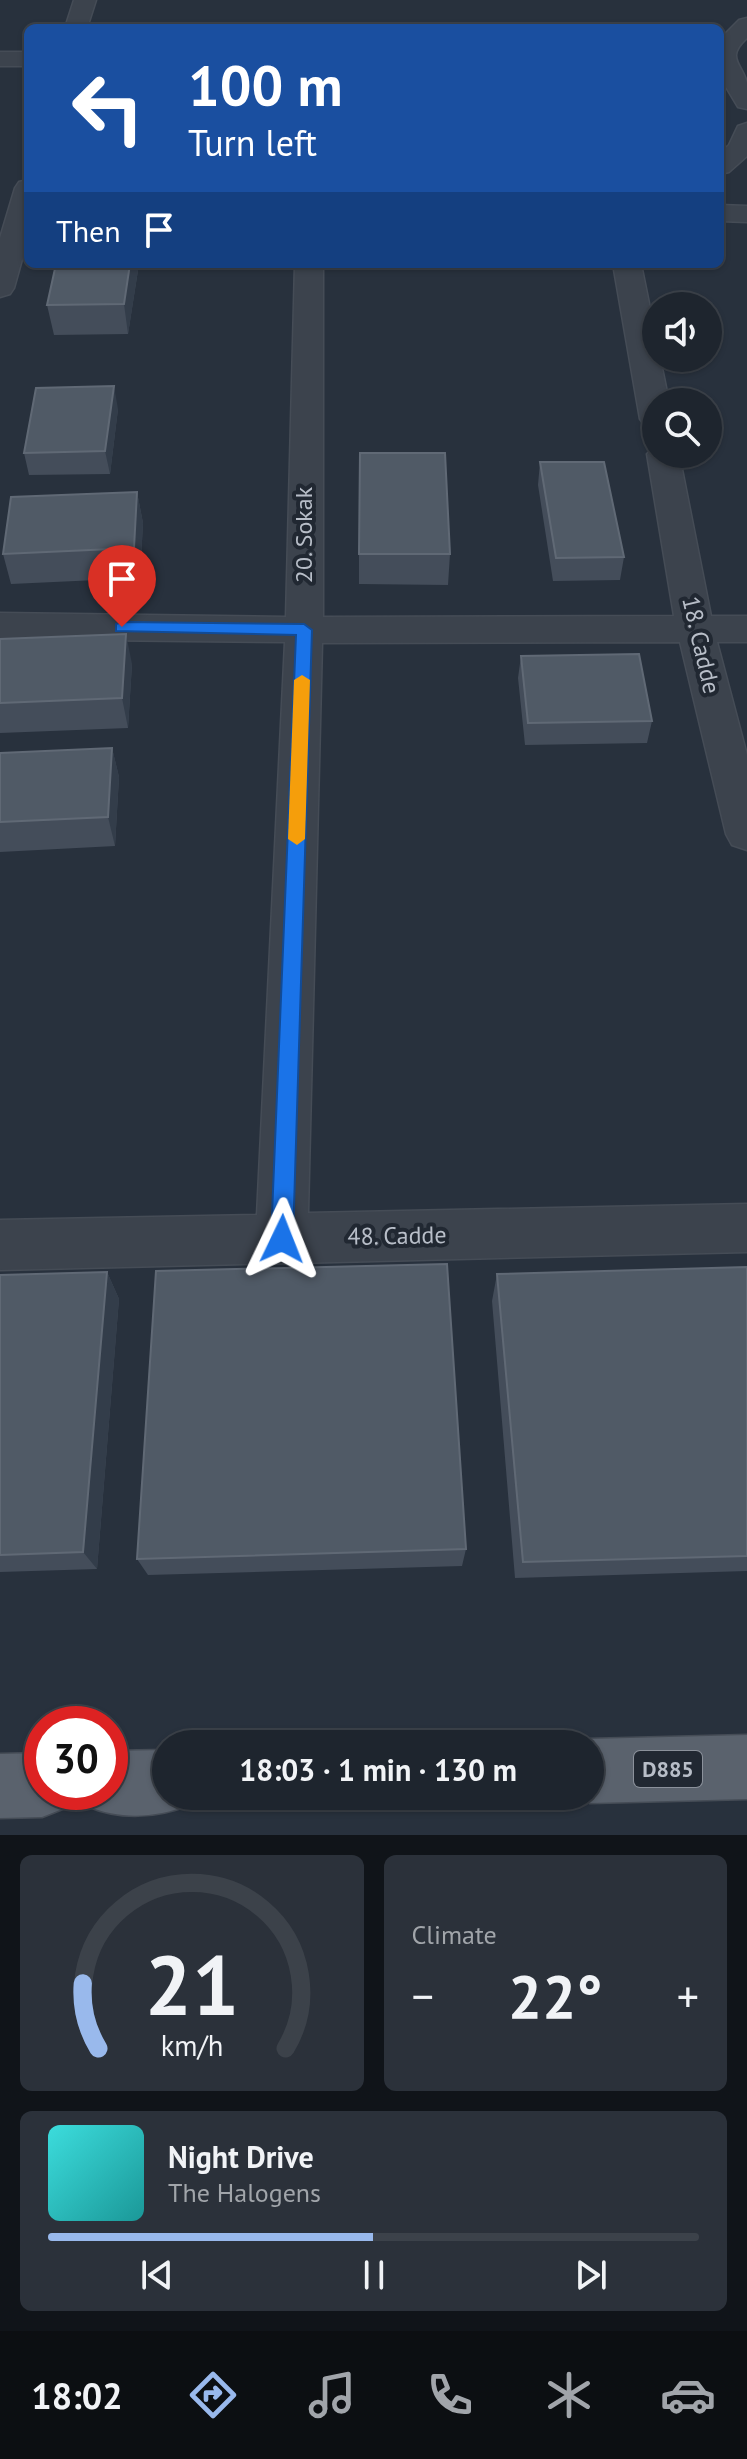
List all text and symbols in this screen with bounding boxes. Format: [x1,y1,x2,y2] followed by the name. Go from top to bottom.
[188,49,343,121] text: 100 m
[56,56,160,160] icon: left
[188,119,317,166] text: Turn left
[137,208,181,252] icon: arrive
[56,211,121,250] text: Then
[642,292,722,468] map controls
[642,292,722,372] button: sound
[642,388,722,468] button: search
[288,486,319,583] street label: 20. Sokak
[88,545,156,627] pin
[100,557,144,601] icon: arrive
[675,593,728,697] street label: 18. Cadde
[240,1197,324,1281] position arrow
[347,1219,447,1252] street label: 48. Cadde
[24,1706,128,1810] speed limit sign: 30
[239,1750,517,1789] text: 18:03 · 1 min · 130 m
[634,1751,702,1787] road number: D885
[412,1918,497,1951] text: Climate
[145,1930,239,2038] text: 21
[508,1957,602,2035] text: 22°
[412,1967,434,2024] text: −
[677,1967,699,2024] text: +
[160,2027,223,2064] text: km/h
[168,2137,314,2176] text: Night Drive
[168,2176,321,2209] text: The Halogens
[135,2253,179,2297] icon: previous
[352,2253,396,2297] icon: pause
[569,2253,613,2297] icon: next
[185,2367,241,2423] icon: directions
[304,2367,360,2423] icon: music
[422,2367,478,2423] icon: phone
[541,2367,597,2423] icon: climate
[660,2367,716,2423] icon: car
[31,2372,123,2419] text: 18:02

